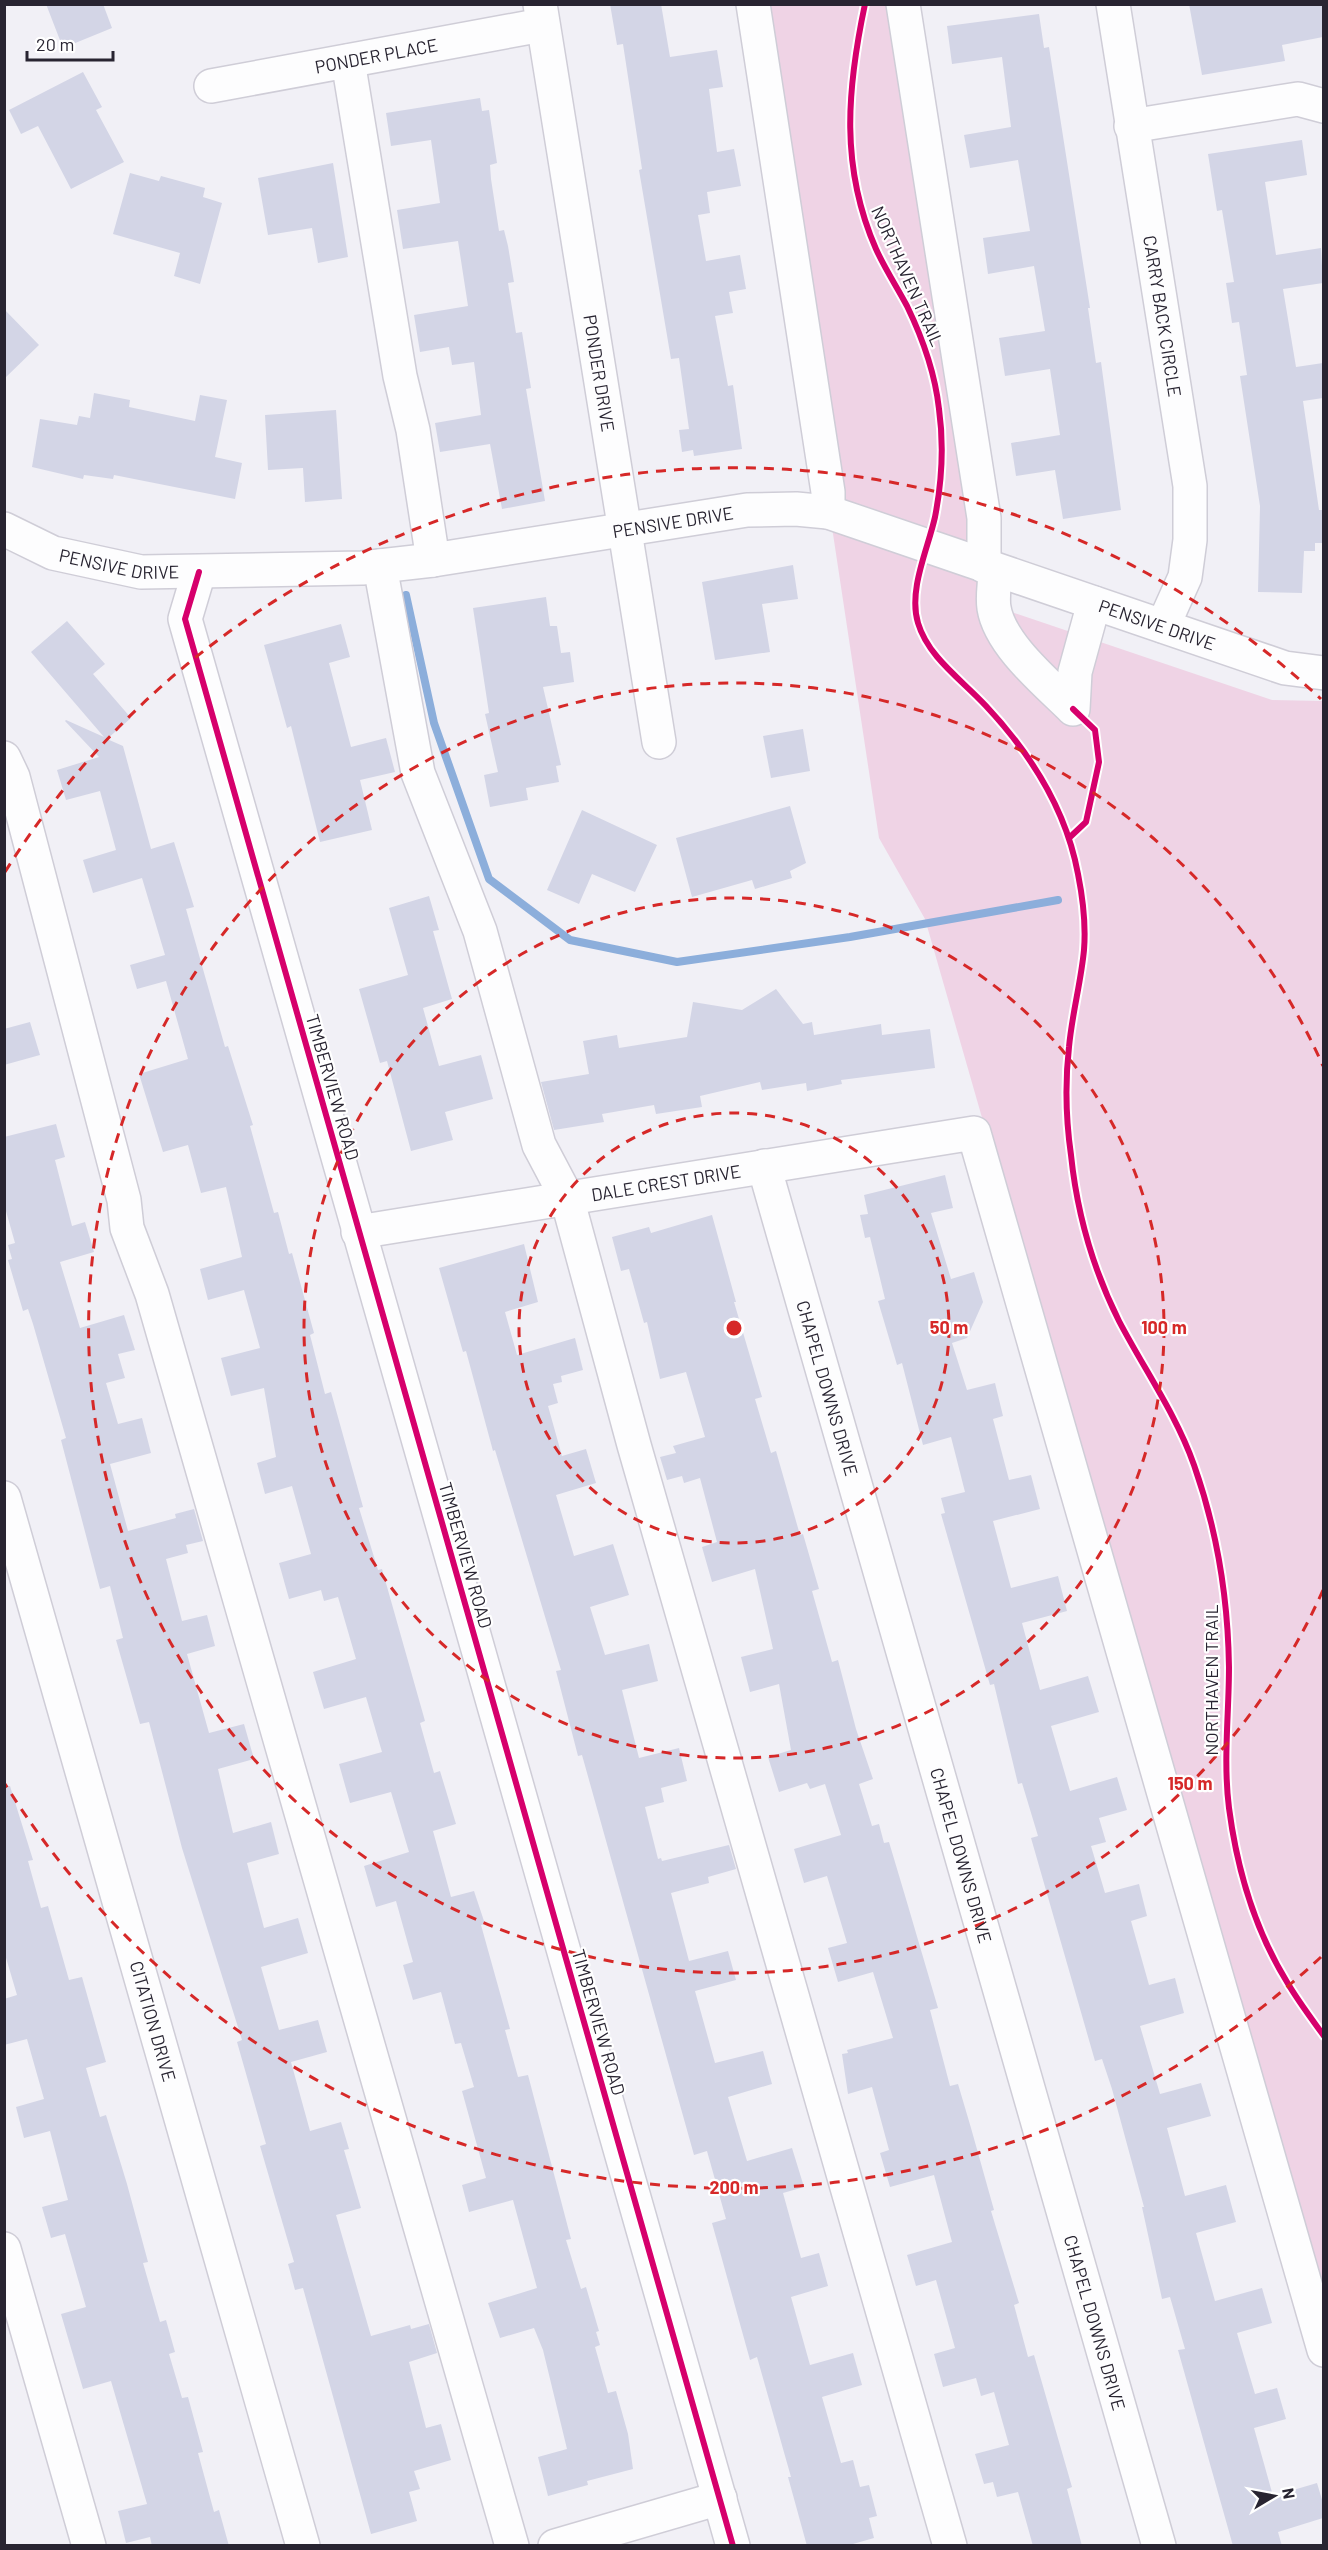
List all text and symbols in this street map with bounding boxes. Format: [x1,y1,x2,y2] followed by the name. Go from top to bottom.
[27,24,112,62] scale bar
[36,33,74,55] text: 20 m
[313,33,439,78] street label: PONDER PLACE
[867,202,949,350] street label: NORTHAVEN TRAIL
[1139,234,1187,398] street label: CARRY BACK CIRCLE
[579,313,620,433] street label: PONDER DRIVE
[611,501,735,542] street label: PENSIVE DRIVE
[57,544,180,583] street label: PENSIVE DRIVE
[1096,594,1218,654] street label: PENSIVE DRIVE
[302,1011,364,1163] street label: TIMBERVIEW ROAD
[590,1160,742,1205] street label: DALE CREST DRIVE
[792,1298,863,1478] street label: CHAPEL DOWNS DRIVE
[930,1316,968,1338] text: 50 m
[1141,1316,1187,1338] text: 100 m
[724,1318,744,1338] centre of rings
[435,1479,497,1631] street label: TIMBERVIEW ROAD
[1200,1604,1222,1756] street label: NORTHAVEN TRAIL
[926,1765,997,1945] street label: CHAPEL DOWNS DRIVE
[1168,1772,1212,1794] text: 150 m
[568,1946,630,2098] street label: TIMBERVIEW ROAD
[126,1958,181,2084] street label: CITATION DRIVE
[709,2176,759,2198] text: 200 m
[1060,2232,1131,2413] street label: CHAPEL DOWNS DRIVE
[1244,2466,1304,2526] north arrow
[1279,2486,1300,2500] text: N

